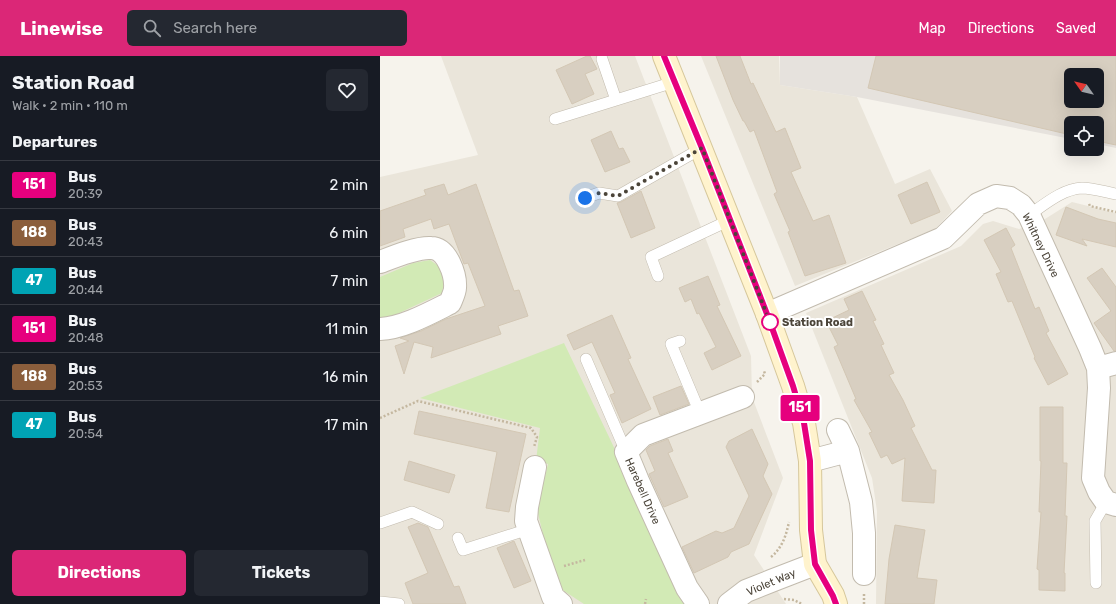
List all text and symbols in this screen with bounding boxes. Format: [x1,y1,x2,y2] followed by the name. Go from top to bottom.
[127,10,407,46] search box
[20,17,103,40] text: Linewise
[141,17,163,39] icon: search
[173,19,257,37] text: Search here
[919,20,946,37] text: Map
[968,20,1034,37] text: Directions
[1056,20,1096,37] text: Saved
[1064,68,1104,108] north arrow
[1064,68,1104,156] map controls
[326,69,368,111] button: heart
[12,71,135,94] text: Station Road
[12,98,128,113] text: Walk · 2 min · 110 m
[1064,116,1104,156] button: locate
[12,133,97,151] text: Departures
[68,168,96,186] text: Bus
[23,176,45,193] text: 151
[329,176,368,194] text: 2 min
[68,186,103,201] text: 20:39
[575,188,595,208] your location
[1019,211,1062,280] street label: Whitney Drive
[68,216,96,234] text: Bus
[21,224,47,241] text: 188
[329,224,368,242] text: 6 min
[68,234,103,249] text: 20:43
[68,264,96,282] text: Bus
[25,272,43,289] text: 47
[331,272,368,290] text: 7 min
[68,282,103,297] text: 20:44
[68,312,96,330] text: Bus
[761,313,779,331] marker: Station Road
[782,316,853,329] place label: Station Road
[23,320,45,337] text: 151
[325,320,368,338] text: 11 min
[68,330,104,345] text: 20:48
[68,360,96,378] text: Bus
[21,368,47,385] text: 188
[323,368,368,386] text: 16 min
[68,378,103,393] text: 20:53
[777,395,823,421] line badge: 151
[789,399,811,416] text: 151
[68,408,96,426] text: Bus
[25,416,43,433] text: 47
[324,416,368,434] text: 17 min
[68,426,103,441] text: 20:54
[622,456,663,526] street label: Harebell Drive
[12,550,186,596] button: Directions
[194,550,368,596] button: Tickets
[745,566,798,599] street label: Violet Way

